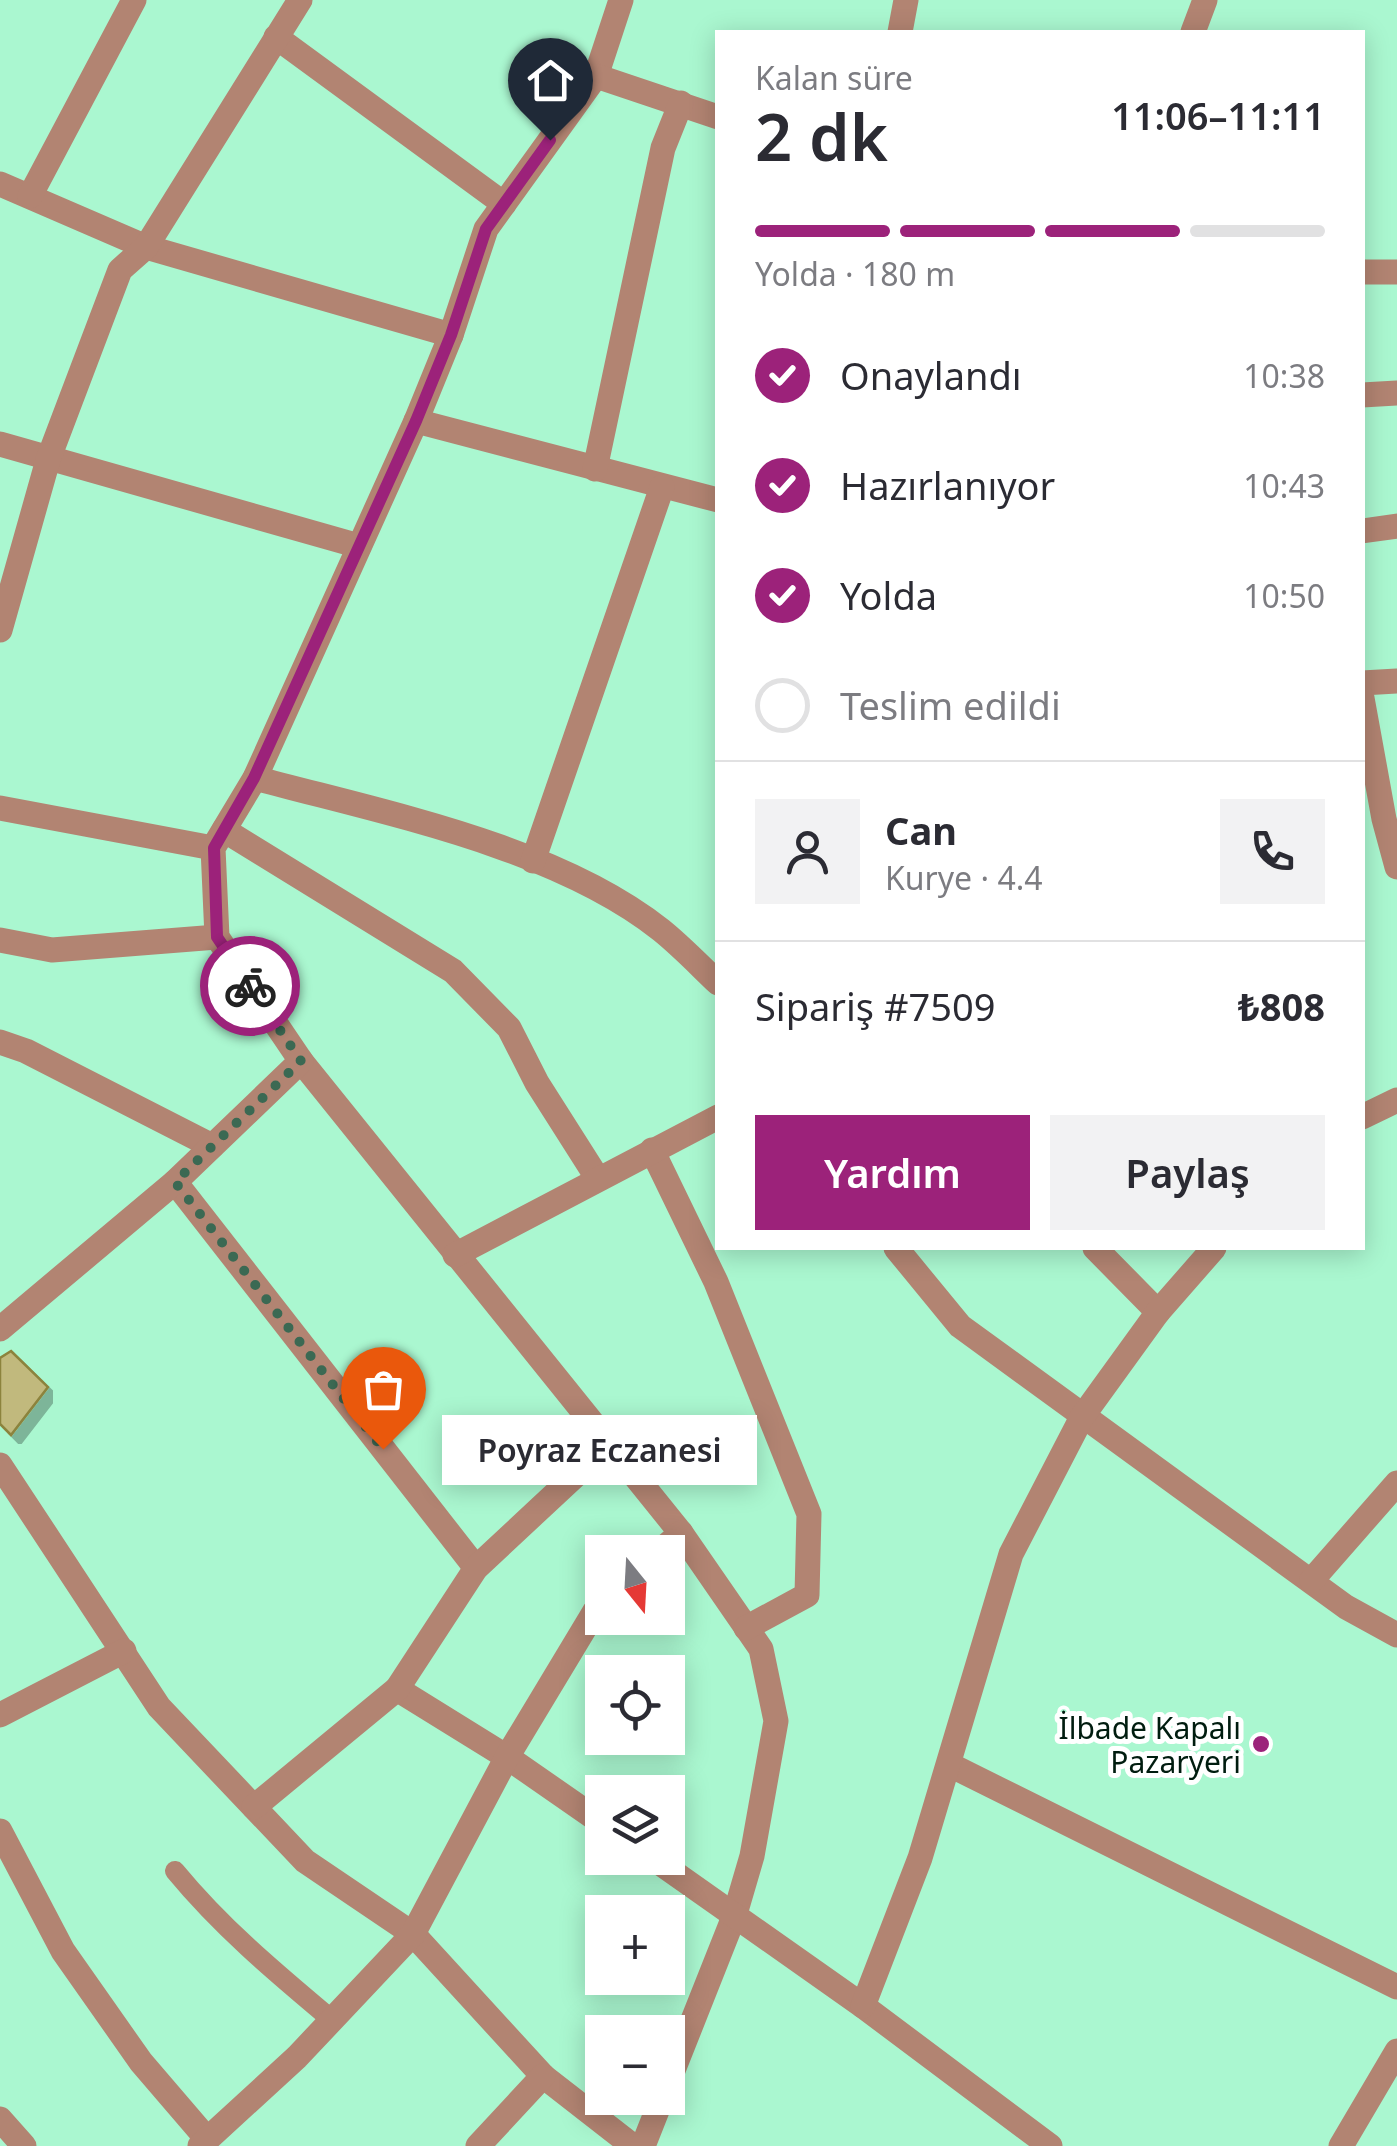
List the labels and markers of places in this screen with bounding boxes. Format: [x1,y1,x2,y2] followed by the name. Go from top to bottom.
[508,38,593,141] pin
[341,1347,426,1450] pin
[443,1414,758,1484] callout: Poyraz Eczanesi
[1058,1707,1241,1782] place label: İlbade Kapalı Pazaryeri
[1250,1733,1272,1755] marker: İlbade Kapalı Pazaryeri

